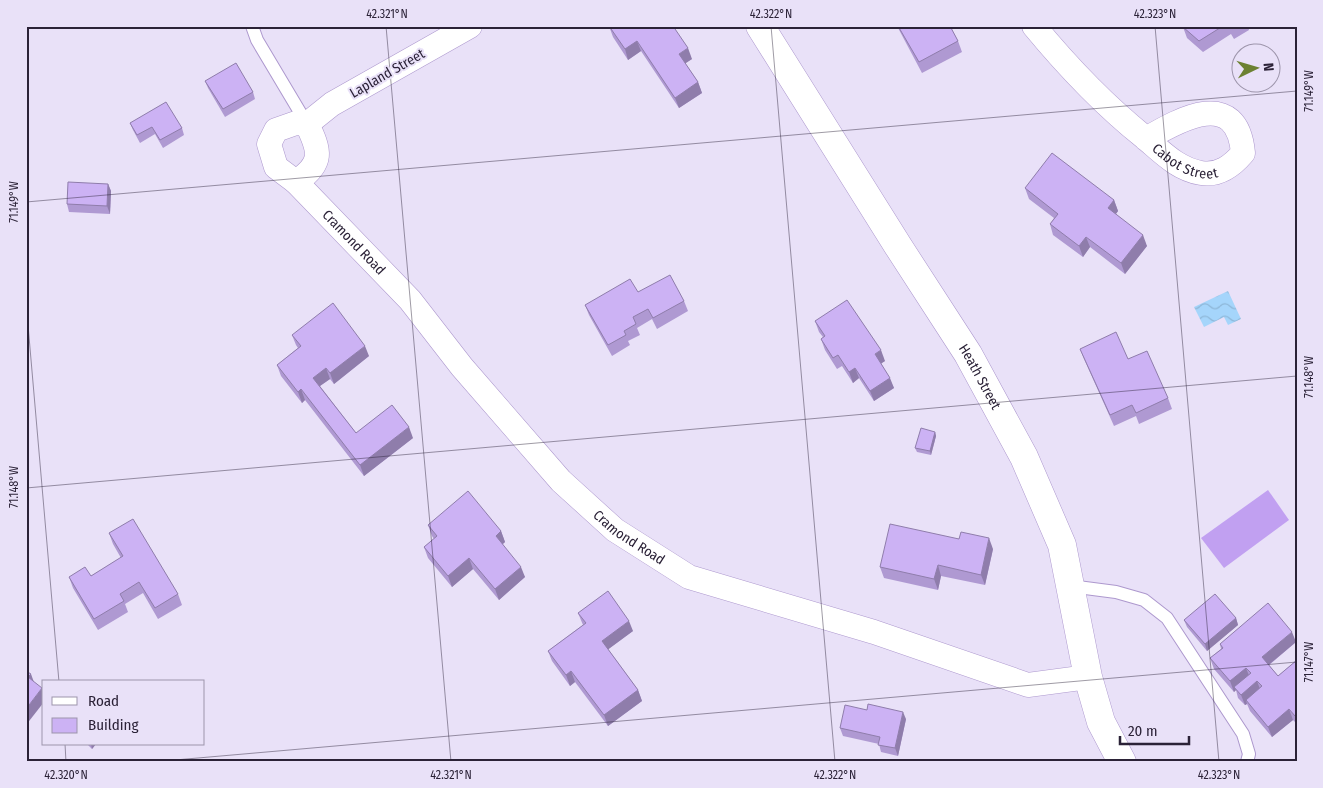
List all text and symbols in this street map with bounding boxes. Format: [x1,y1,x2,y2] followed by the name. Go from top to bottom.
[366,7,408,21] text: 42.321°N
[750,7,792,21] text: 42.322°N
[1134,7,1176,21] text: 42.323°N
[1230,42,1280,92] north arrow
[347,45,428,102] street label: Lapland Street
[1260,62,1277,72] text: N
[1302,70,1316,112] text: 71.149°W
[1149,140,1220,183] street label: Cabot Street
[7,181,21,223] text: 71.149°W
[319,206,389,278] street label: Cramond Road
[955,341,1005,413] street label: Heath Street
[1302,356,1316,398] text: 71.148°W
[7,466,21,508] text: 71.148°W
[590,507,668,568] street label: Cramond Road
[1302,642,1316,682] text: 71.147°W
[42,680,205,746] legend
[88,692,119,710] text: Road
[1120,713,1189,745] scale bar
[88,716,139,734] text: Building
[1128,722,1158,740] text: 20 m
[44,768,88,782] text: 42.320°N
[430,768,472,782] text: 42.321°N
[814,768,856,782] text: 42.322°N
[1198,768,1240,782] text: 42.323°N

